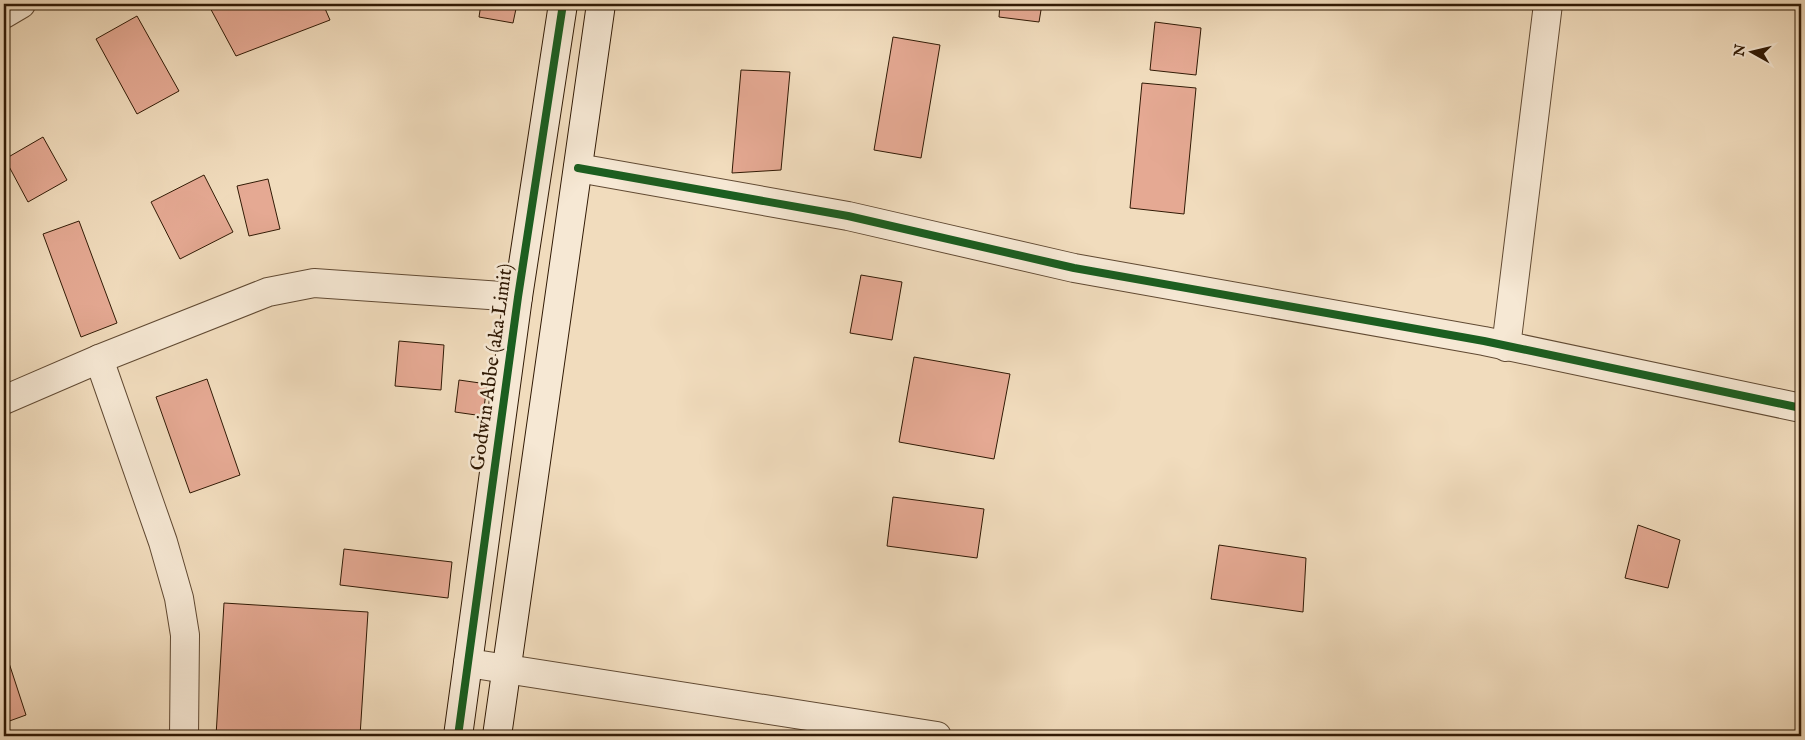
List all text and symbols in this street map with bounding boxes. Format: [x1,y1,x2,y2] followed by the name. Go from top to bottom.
[1728,28,1778,78] north arrow
[1730,43,1750,59] text: N
[465,262,519,472] street label: Godwin Abbe (aka Limit)

